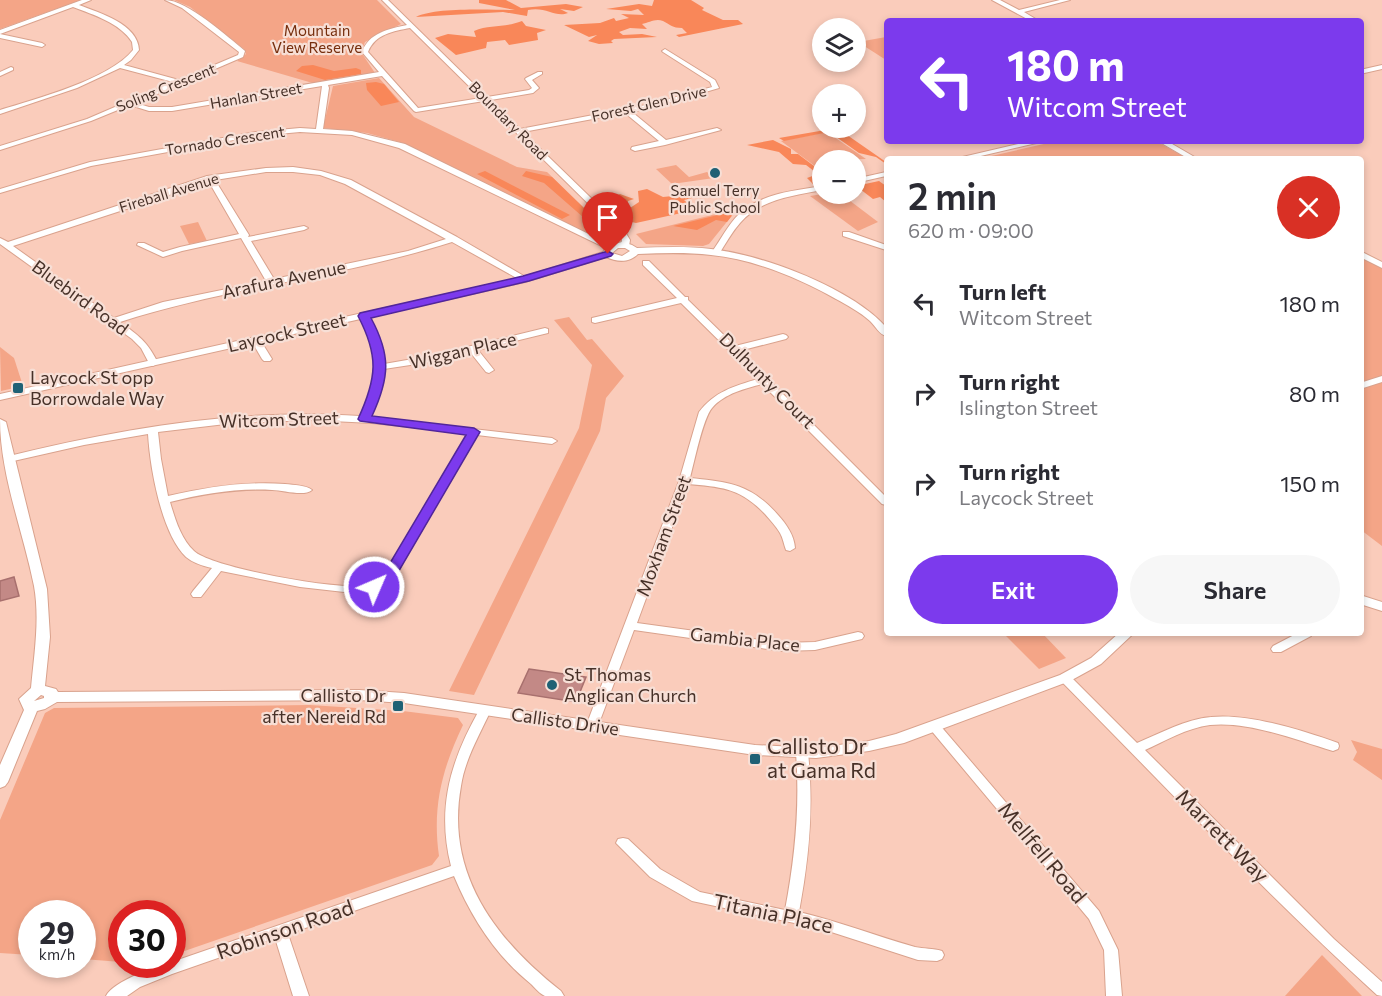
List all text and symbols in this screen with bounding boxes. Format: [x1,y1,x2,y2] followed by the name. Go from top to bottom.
[812,18,866,204] map controls
[812,18,866,72] button: layers
[272,21,362,56] park label: Mountain View Reserve
[1007,38,1125,90] text: 180 m
[908,42,986,120] icon: left
[113,59,218,115] street label: Soling Crescent
[466,77,552,163] street label: Boundary Road
[208,78,303,112] street label: Hanlan Street
[590,81,708,125] street label: Forest Glen Drive
[812,84,866,138] button: +
[1007,90,1187,123] text: Witcom Street
[164,122,286,158] street label: Tornado Crescent
[812,150,866,204] button: −
[708,166,722,180] marker: Samuel Terry Public School
[117,168,221,216] street label: Fireball Avenue
[908,173,997,217] text: 2 min
[1277,176,1340,239] button: close
[669,181,761,216] place label: Samuel Terry Public School
[582,192,633,254] pin
[591,201,624,234] icon: arrive
[908,218,1034,242] text: 620 m · 09:00
[28,255,133,340] street label: Bluebird Road
[220,255,348,303] street label: Arafura Avenue
[959,278,1046,305] text: Turn left
[908,287,941,320] icon: left
[1279,290,1340,317] text: 180 m
[959,305,1092,329] text: Witcom Street
[225,308,348,356] street label: Laycock Street
[407,327,518,373] street label: Wiggan Place
[715,328,820,433] street label: Dulhunty Court
[30,366,164,409] place label: Laycock St opp Borrowdale Way
[959,368,1060,395] text: Turn right
[908,377,941,410] icon: right
[1289,380,1340,407] text: 80 m
[11,381,25,395] marker: Laycock St opp Borrowdale Way
[959,395,1098,419] text: Islington Street
[219,406,339,432] street label: Witcom Street
[959,458,1060,485] text: Turn right
[908,467,941,500] icon: right
[1280,470,1340,497] text: 150 m
[631,472,695,599] street label: Moxham Street
[959,485,1094,509] text: Laycock Street
[342,555,406,619] position arrow
[908,555,1118,624] button: Exit
[1130,555,1340,624] button: Share
[689,622,801,656] street label: Gambia Place
[564,663,697,706] place label: St Thomas Anglican Church
[545,678,559,692] marker: St Thomas Anglican Church
[262,684,386,727] place label: Callisto Dr after Nereid Rd
[391,699,405,713] marker: Callisto Dr after Nereid Rd
[510,703,620,739] street label: Callisto Drive
[767,733,876,782] place label: Callisto Dr at Gama Rd
[748,752,762,766] marker: Callisto Dr at Gama Rd
[1171,783,1275,887] street label: Marrett Way
[994,796,1093,908] street label: Mellfell Road
[711,888,836,937] street label: Titania Place
[213,893,356,964] street label: Robinson Road
[108,900,186,978] speed limit sign: 30
[39,913,75,950] text: 29
[39,945,75,963] text: km/h

